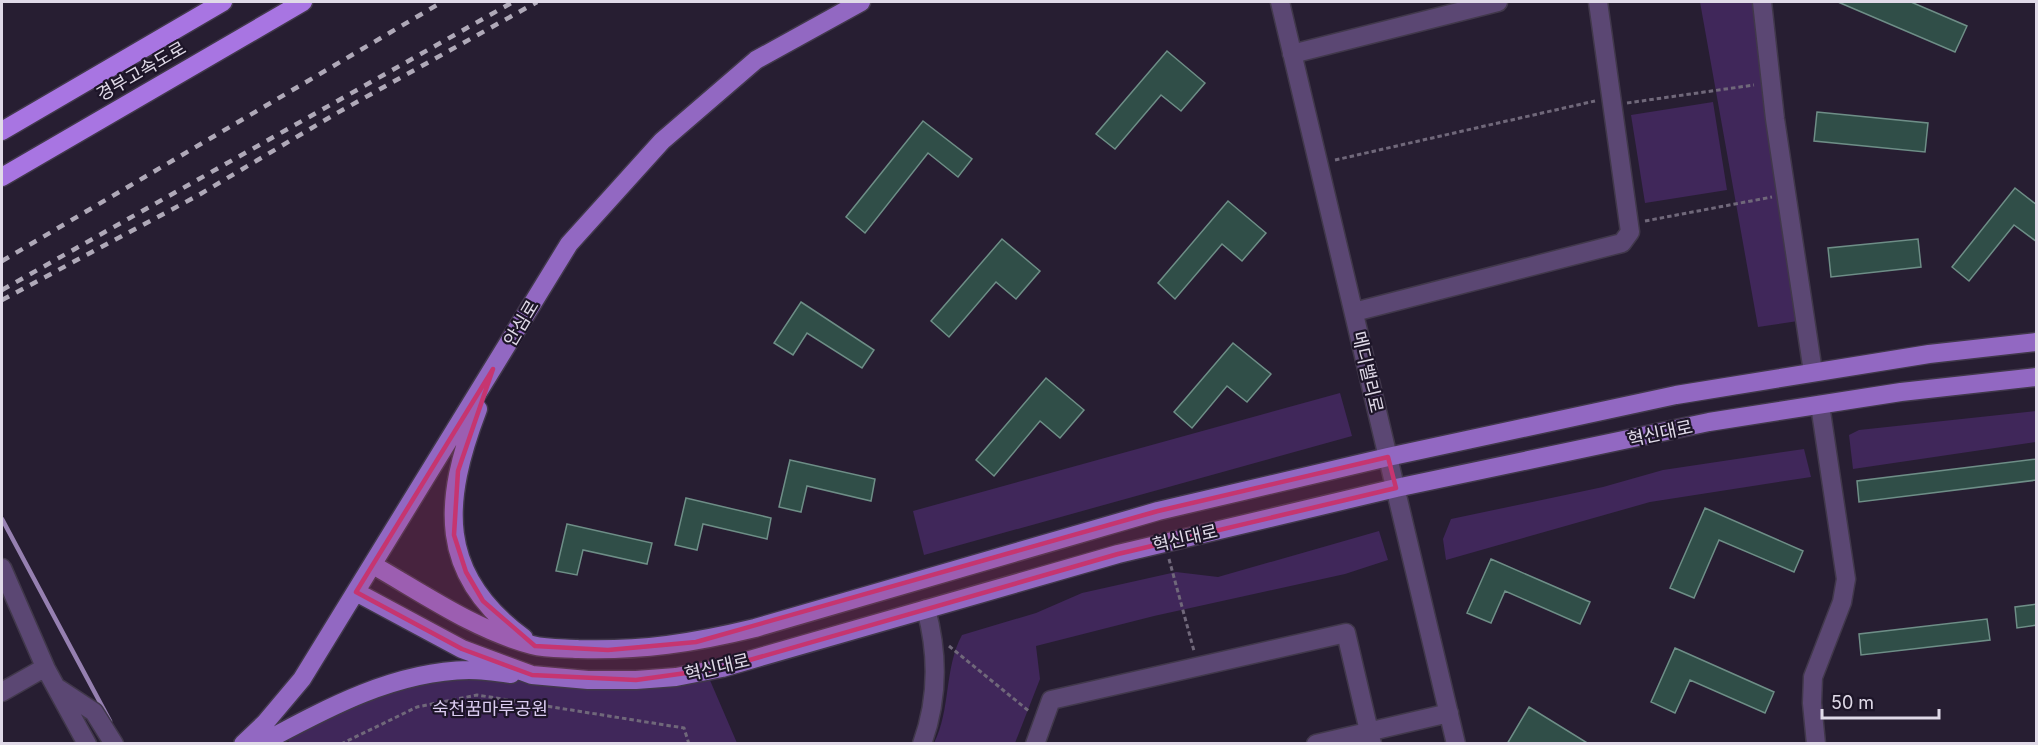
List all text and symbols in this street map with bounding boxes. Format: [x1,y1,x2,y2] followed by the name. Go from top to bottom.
[93,37,189,105] street label: 경부고속도로
[499,296,543,350] street label: 안심로
[1348,329,1388,415] street label: 메디밸리로
[1625,416,1695,450] street label: 혁신대로
[1150,520,1220,556] street label: 혁신대로
[682,649,752,685] street label: 혁신대로
[1822,682,1939,720] scale bar
[1831,692,1874,713] text: 50 m
[432,698,548,719] park label: 숙천꿈마루공원

